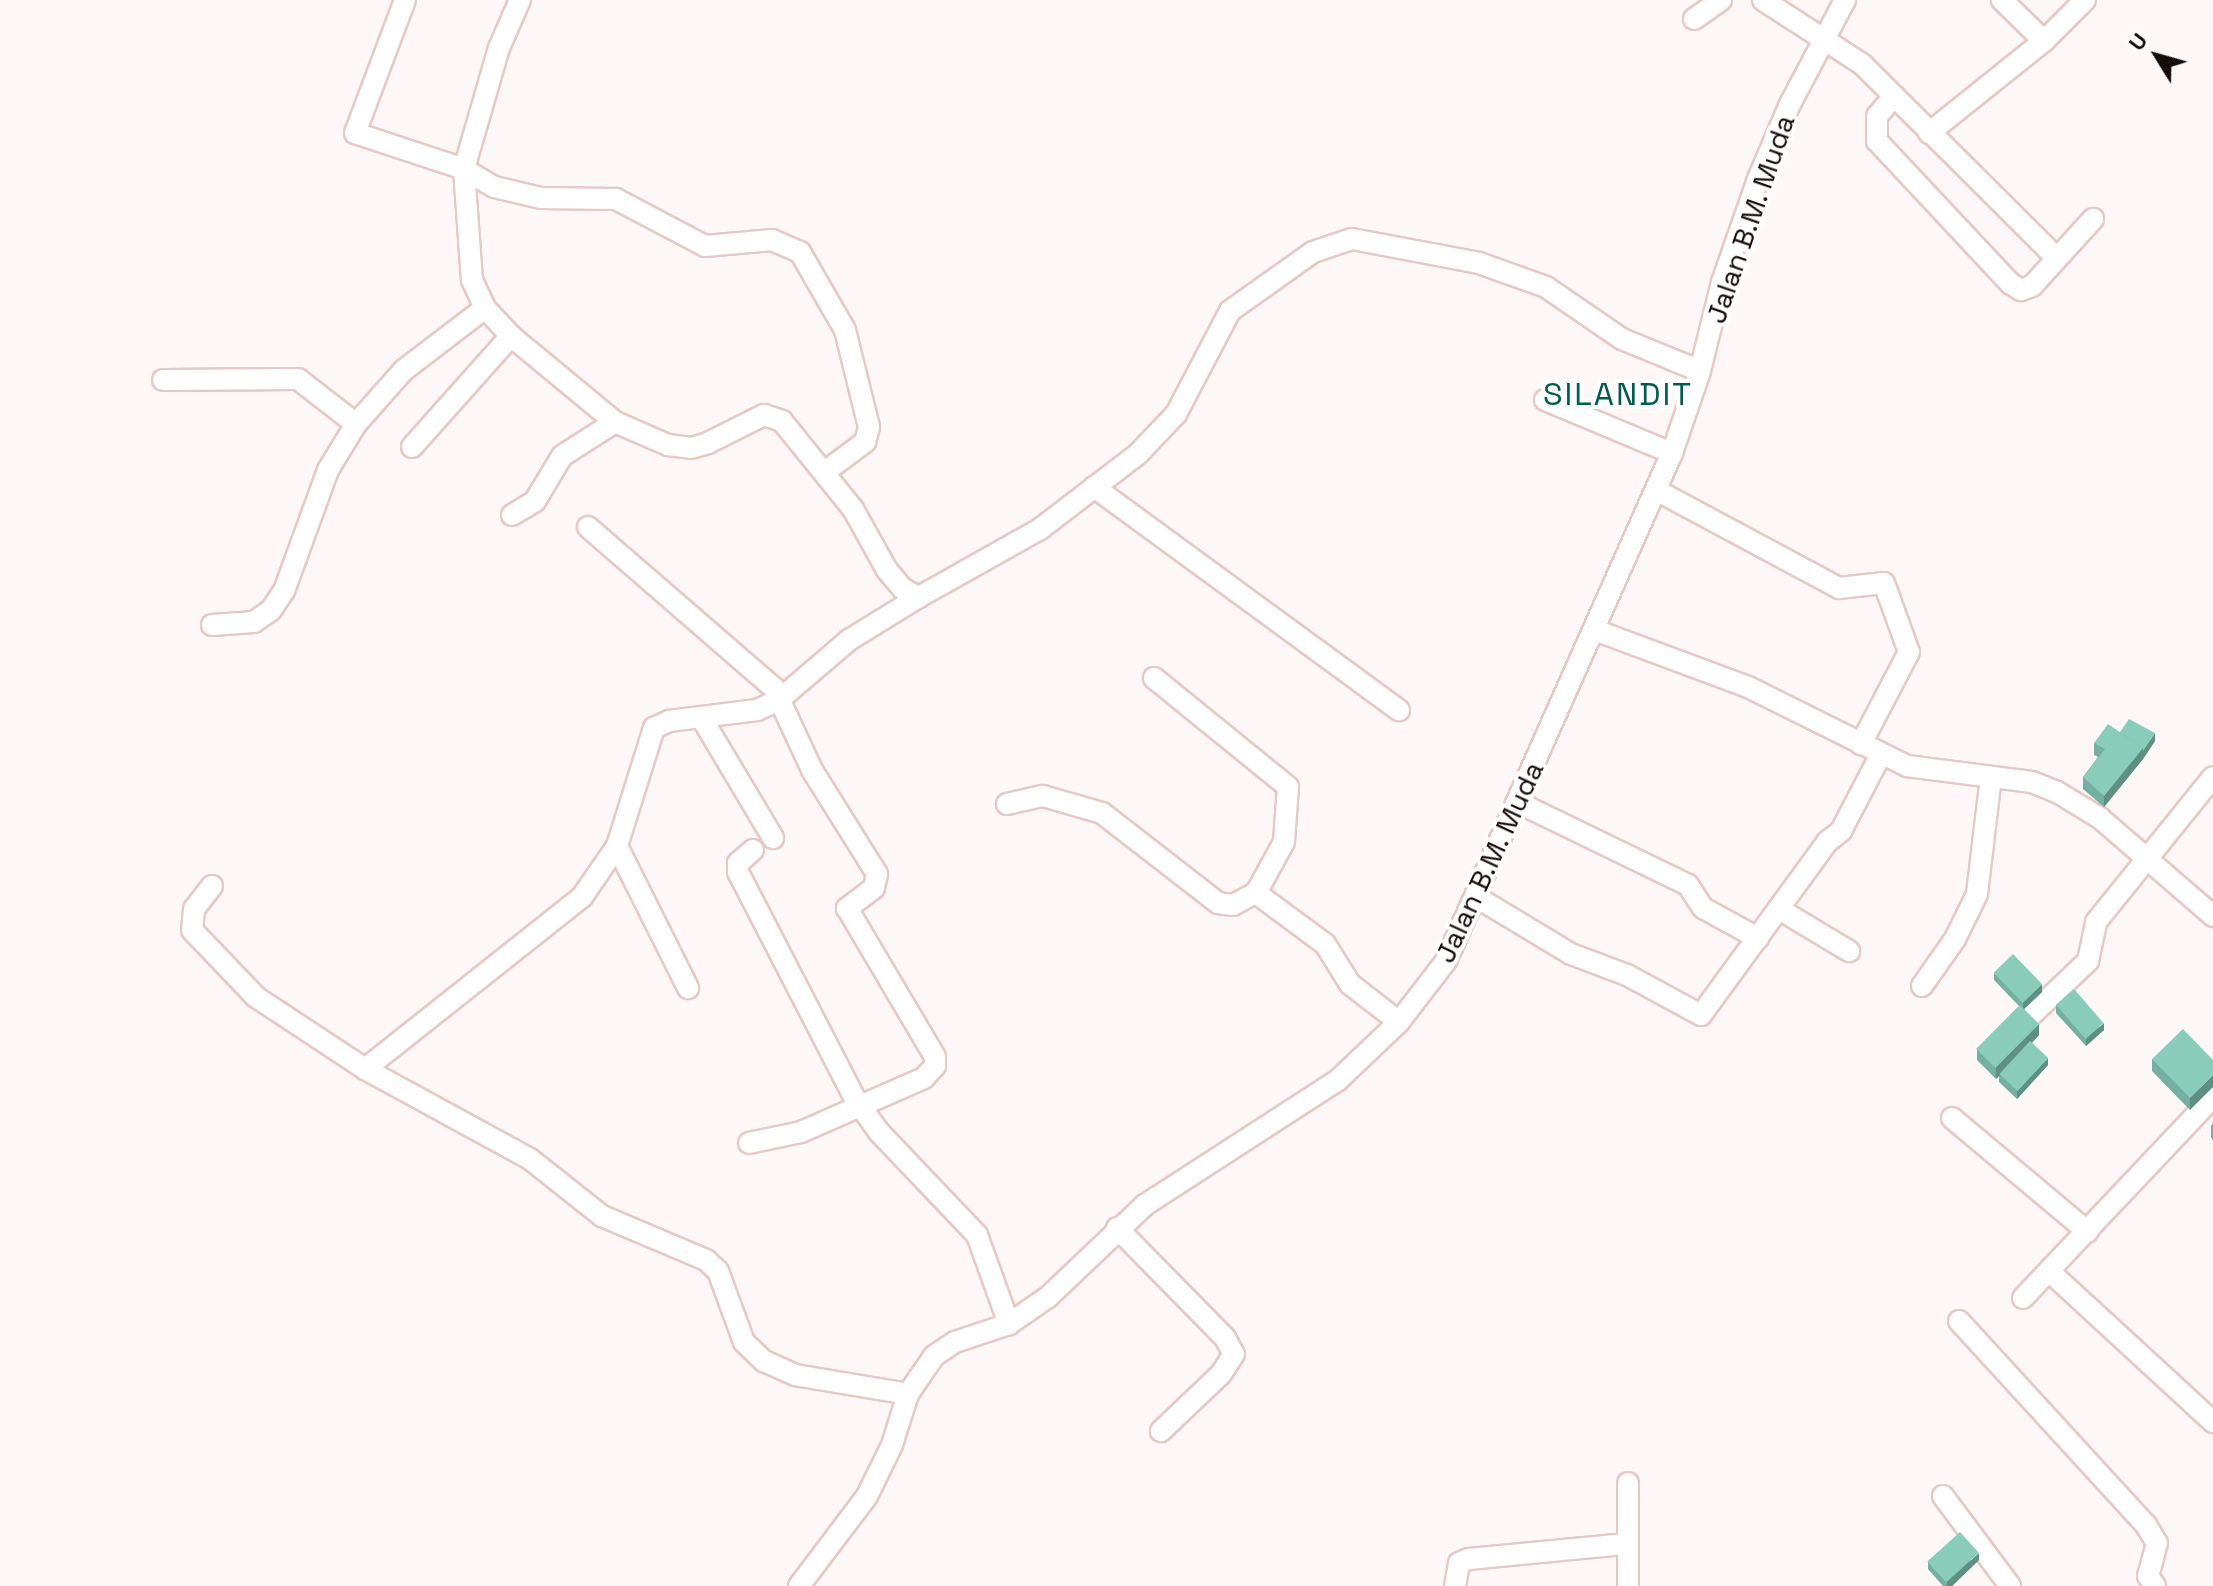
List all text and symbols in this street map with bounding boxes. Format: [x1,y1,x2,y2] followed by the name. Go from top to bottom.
[2117,16,2197,96] north arrow
[2122,27,2153,56] text: U
[1698,110,1802,328] street label: Jalan B.M. Muda
[1543,375,1693,413] district label: SILANDIT
[1428,756,1550,968] street label: Jalan B.M. Muda

